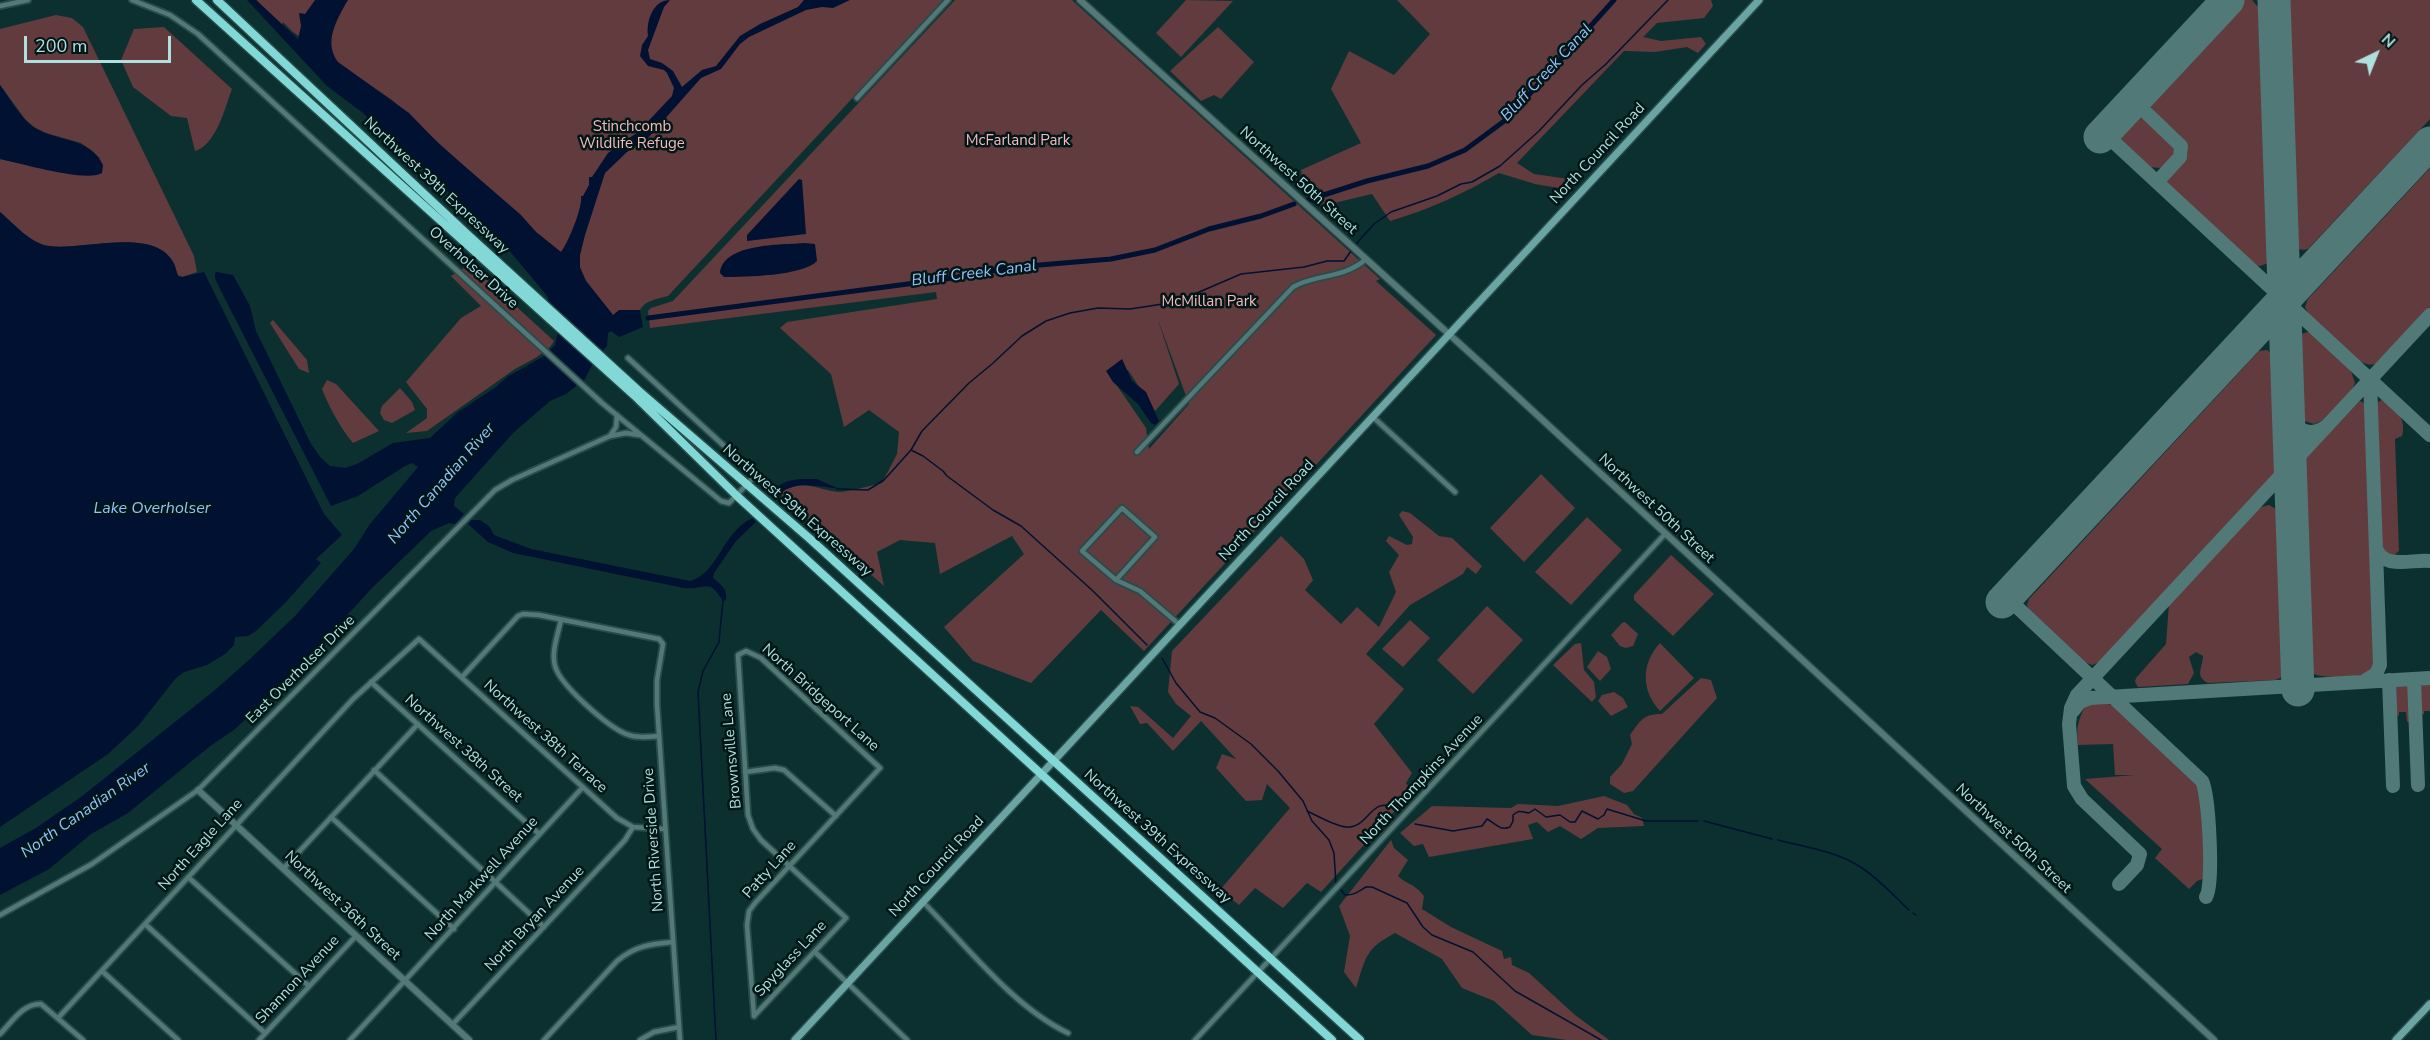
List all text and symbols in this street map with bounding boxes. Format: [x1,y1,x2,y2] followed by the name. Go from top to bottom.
[1497,20,1597,126] water label: Bluff Creek Canal
[27,24,174,62] scale bar
[2346,24,2406,84] north arrow
[2376,29,2400,53] text: N
[35,34,87,58] text: 200 m
[1547,100,1649,208] street label: North Council Road
[360,114,512,258] street label: Northwest 39th Expressway
[579,118,685,153] park label: Stinchcomb Wildlife Refuge
[1235,123,1361,239] street label: Northwest 50th Street
[966,132,1070,150] park label: McFarland Park
[425,223,521,313] street label: Overholser Drive
[910,257,1038,291] water label: Bluff Creek Canal
[1161,293,1257,311] park label: McMillan Park
[384,420,500,548] water label: North Canadian River
[719,441,875,581] street label: Northwest 39th Expressway
[1594,451,1718,567] street label: Northwest 50th Street
[1216,457,1318,565] street label: North Council Road
[94,499,210,519] water label: Lake Overholser
[243,612,359,728] street label: East Overholser Drive
[758,640,882,756] street label: North Bridgeport Lane
[479,677,611,797] street label: Northwest 38th Terrace
[400,691,526,807] street label: Northwest 38th Street
[718,692,746,810] street label: Brownsville Lane
[1357,711,1487,849] street label: North Thompkins Avenue
[18,759,154,863] water label: North Canadian River
[1080,766,1234,908] street label: Northwest 39th Expressway
[640,768,668,912] street label: North Riverside Drive
[1951,781,2075,897] street label: Northwest 50th Street
[155,796,247,894] street label: North Eagle Lane
[422,813,542,945] street label: North Markwell Avenue
[886,813,988,921] street label: North Council Road
[739,837,801,903] street label: Patty Lane
[280,848,404,964] street label: Northwest 36th Street
[481,862,589,976] street label: North Bryan Avenue
[751,917,831,1001] street label: Spyglass Lane
[252,932,344,1028] street label: Shannon Avenue

